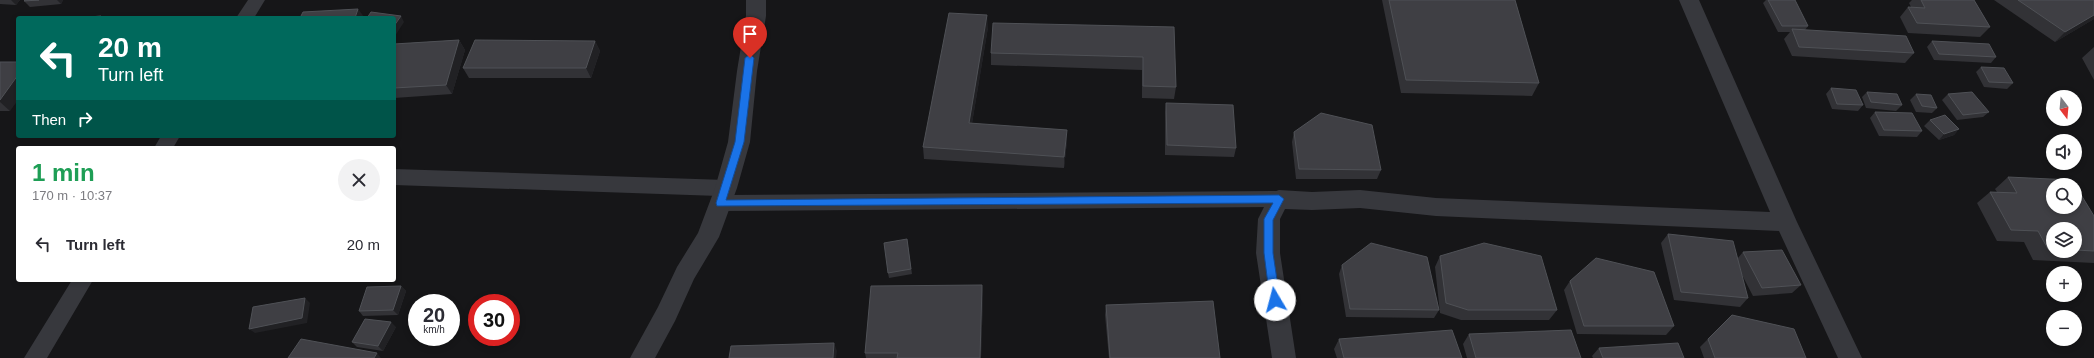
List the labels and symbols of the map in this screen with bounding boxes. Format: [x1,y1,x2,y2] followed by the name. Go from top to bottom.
[733,17,767,58] pin
[2046,90,2082,126] north arrow
[1254,279,1296,321] position arrow
[468,294,520,346] speed limit sign: 30

